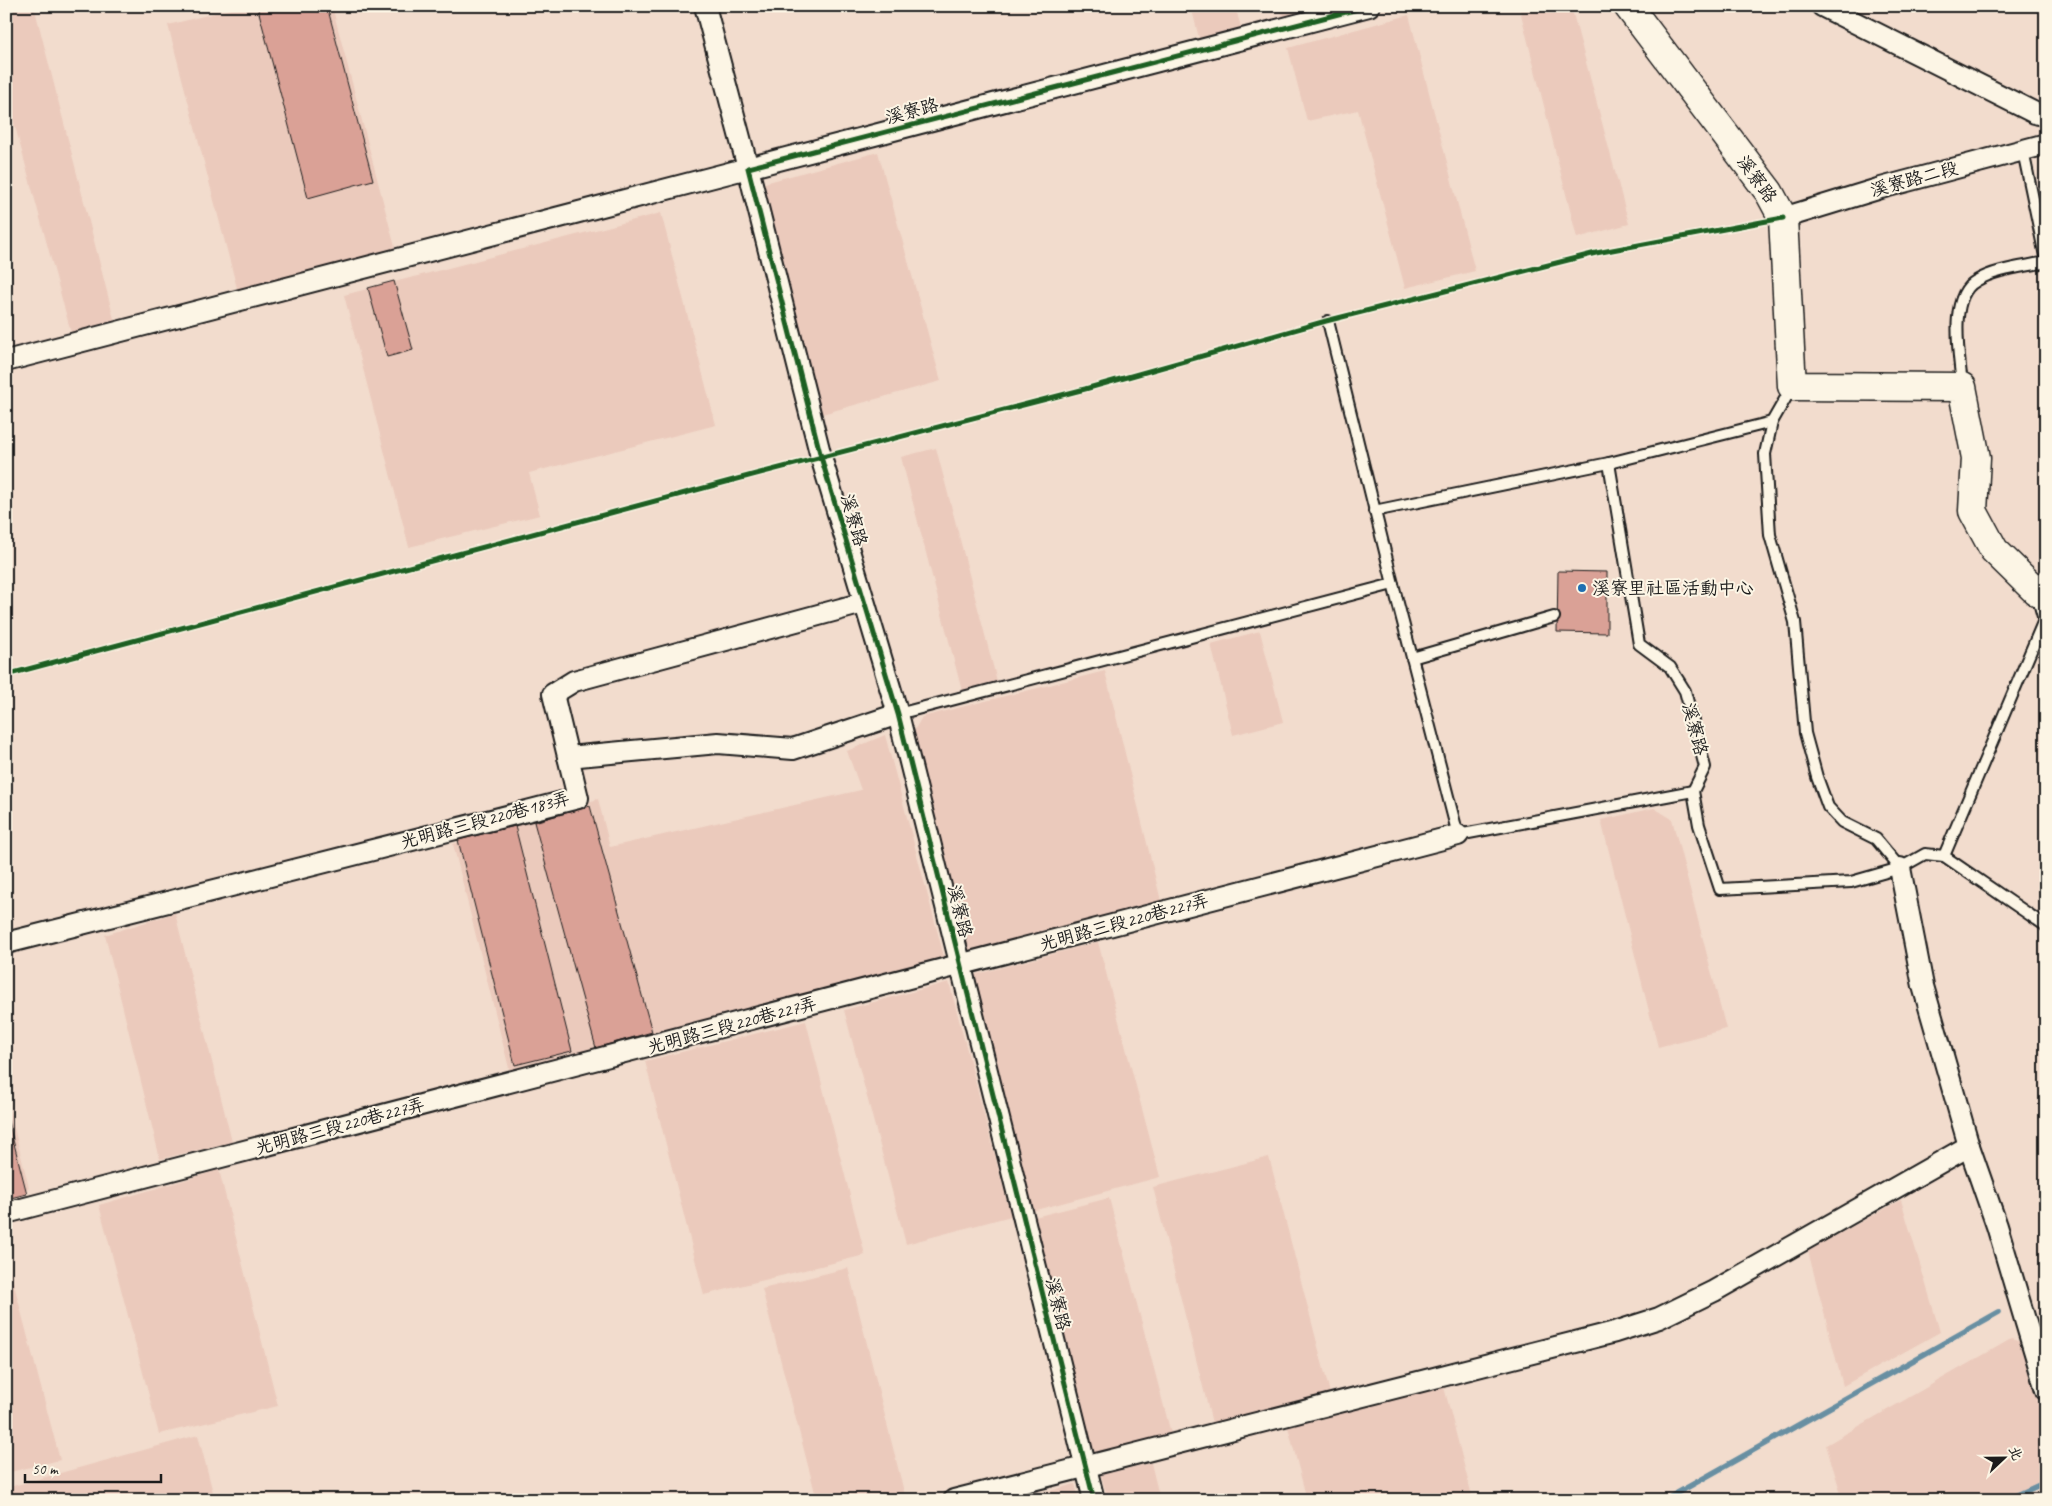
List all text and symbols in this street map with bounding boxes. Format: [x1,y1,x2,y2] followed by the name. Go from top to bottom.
[883,93,941,129] street label: 溪寮路
[1732,151,1782,207] street label: 溪寮路
[1868,157,1960,201] street label: 溪寮路二段
[836,491,872,549] street label: 溪寮路
[1592,577,1754,599] place label: 溪寮里社區活動中心
[1576,582,1588,594] marker: 溪寮里社區活動中心
[1677,700,1713,758] street label: 溪寮路
[398,787,572,853] street label: 光明路三段220巷183弄
[943,882,977,940] street label: 溪寮路
[1037,889,1211,955] street label: 光明路三段220巷227弄
[645,992,819,1058] street label: 光明路三段220巷227弄
[253,1093,427,1159] street label: 光明路三段220巷227弄
[1041,1275,1075,1333] street label: 溪寮路
[1980,1434,2030,1484] north arrow
[2005,1444,2026,1463] text: 北
[25,1451,161,1483] scale bar
[32,1460,59,1479] text: 50 m

